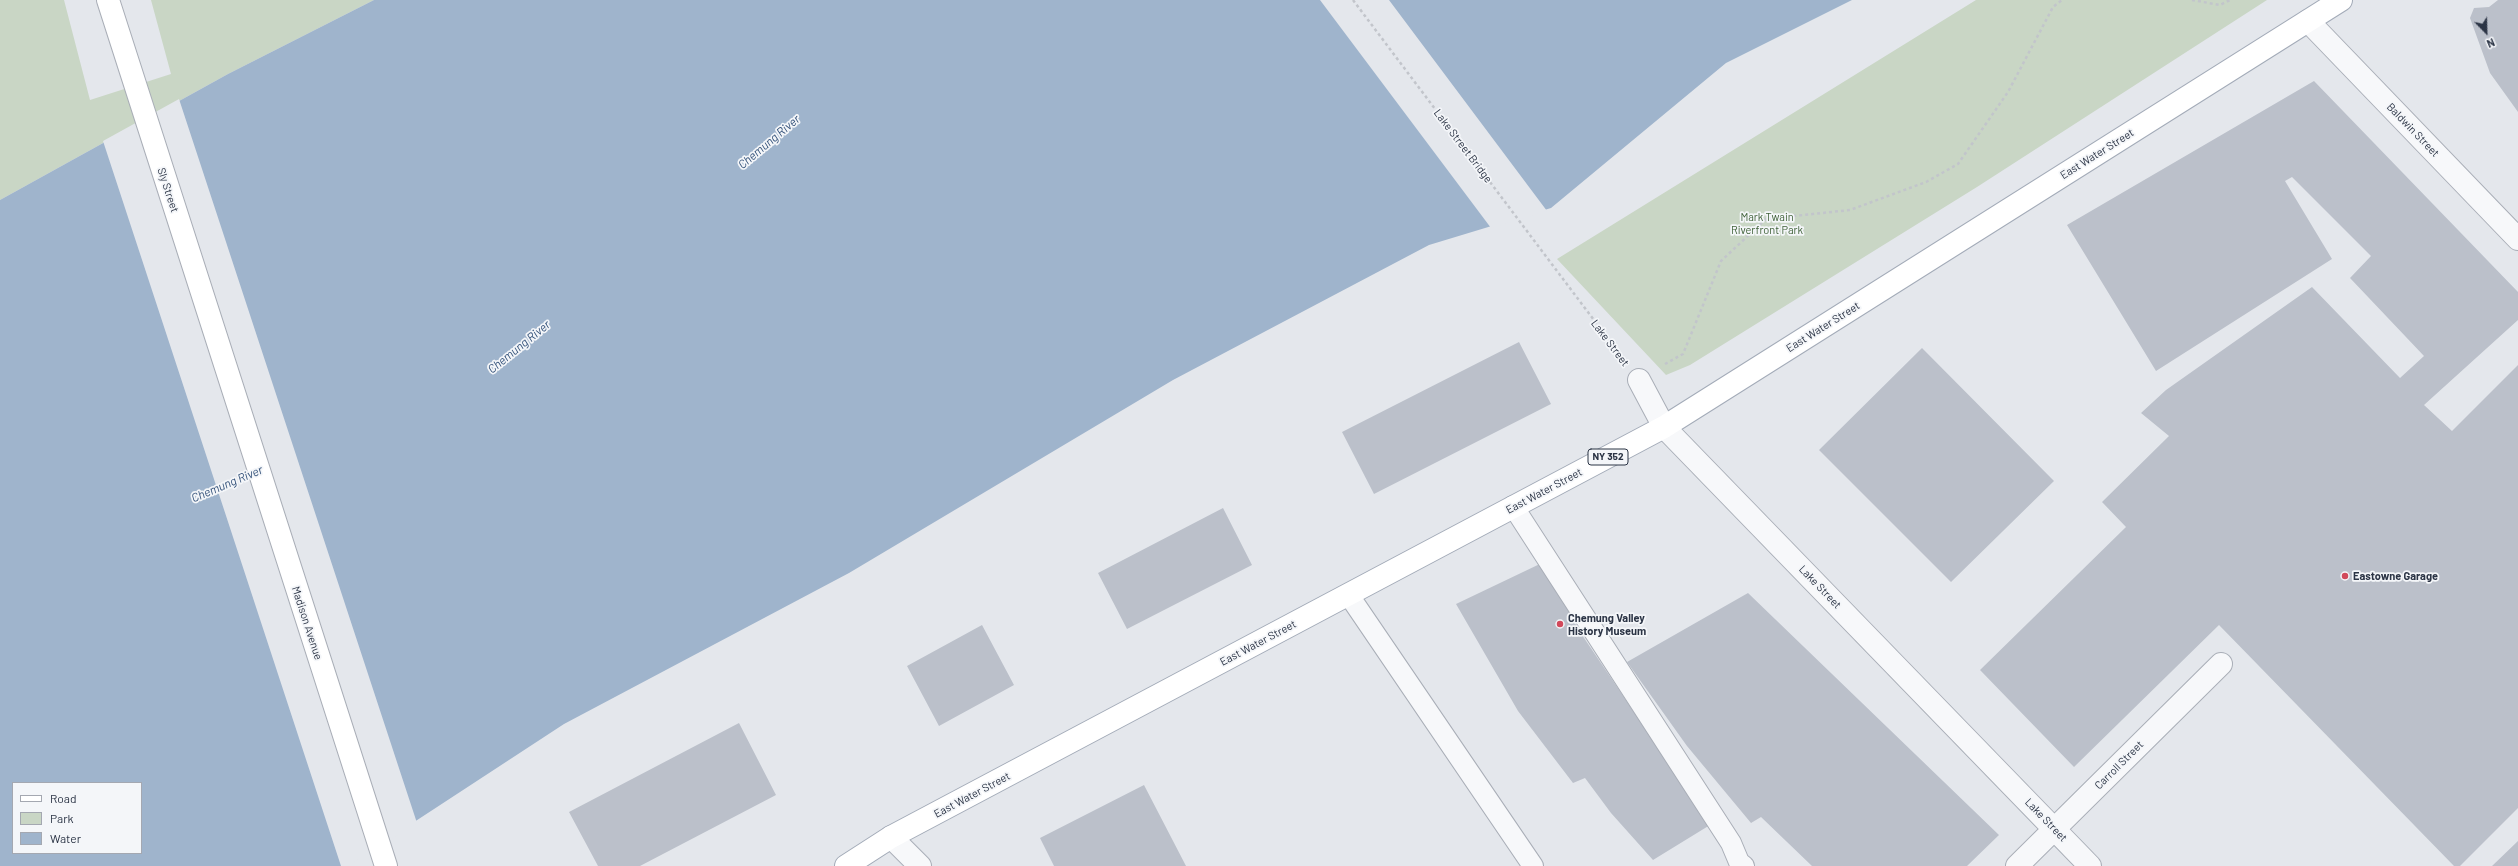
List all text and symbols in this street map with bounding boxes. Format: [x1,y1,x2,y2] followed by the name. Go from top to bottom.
[2466,12,2506,52] north arrow
[2485,36,2497,51] text: N
[2384,100,2442,160] street label: Baldwin Street
[1431,107,1495,185] street label: Lake Street Bridge
[735,112,803,172] water label: Chemung River
[2058,126,2136,182] street label: East Water Street
[155,166,181,214] street label: Sly Street
[1731,210,1803,236] park label: Mark Twain Riverfront Park
[1784,299,1862,355] street label: East Water Street
[485,317,553,377] water label: Chemung River
[1588,317,1632,369] street label: Lake Street
[1588,449,1628,465] road number: NY 352
[189,463,265,505] water label: Chemung River
[1504,465,1584,517] street label: East Water Street
[1796,563,1844,611] street label: Lake Street
[2353,569,2438,583] place label: Eastowne Garage
[2340,571,2350,581] marker: Eastowne Garage
[289,585,325,661] street label: Madison Avenue
[1568,611,1646,637] place label: Chemung Valley History Museum
[1218,617,1298,669] street label: East Water Street
[1555,619,1565,629] marker: Chemung Valley History Museum
[2092,738,2146,792] street label: Carroll Street
[932,769,1012,821] street label: East Water Street
[12,782,142,854] legend
[50,791,77,805] text: Road
[2022,796,2070,844] street label: Lake Street
[50,811,74,825] text: Park
[50,831,81,845] text: Water

